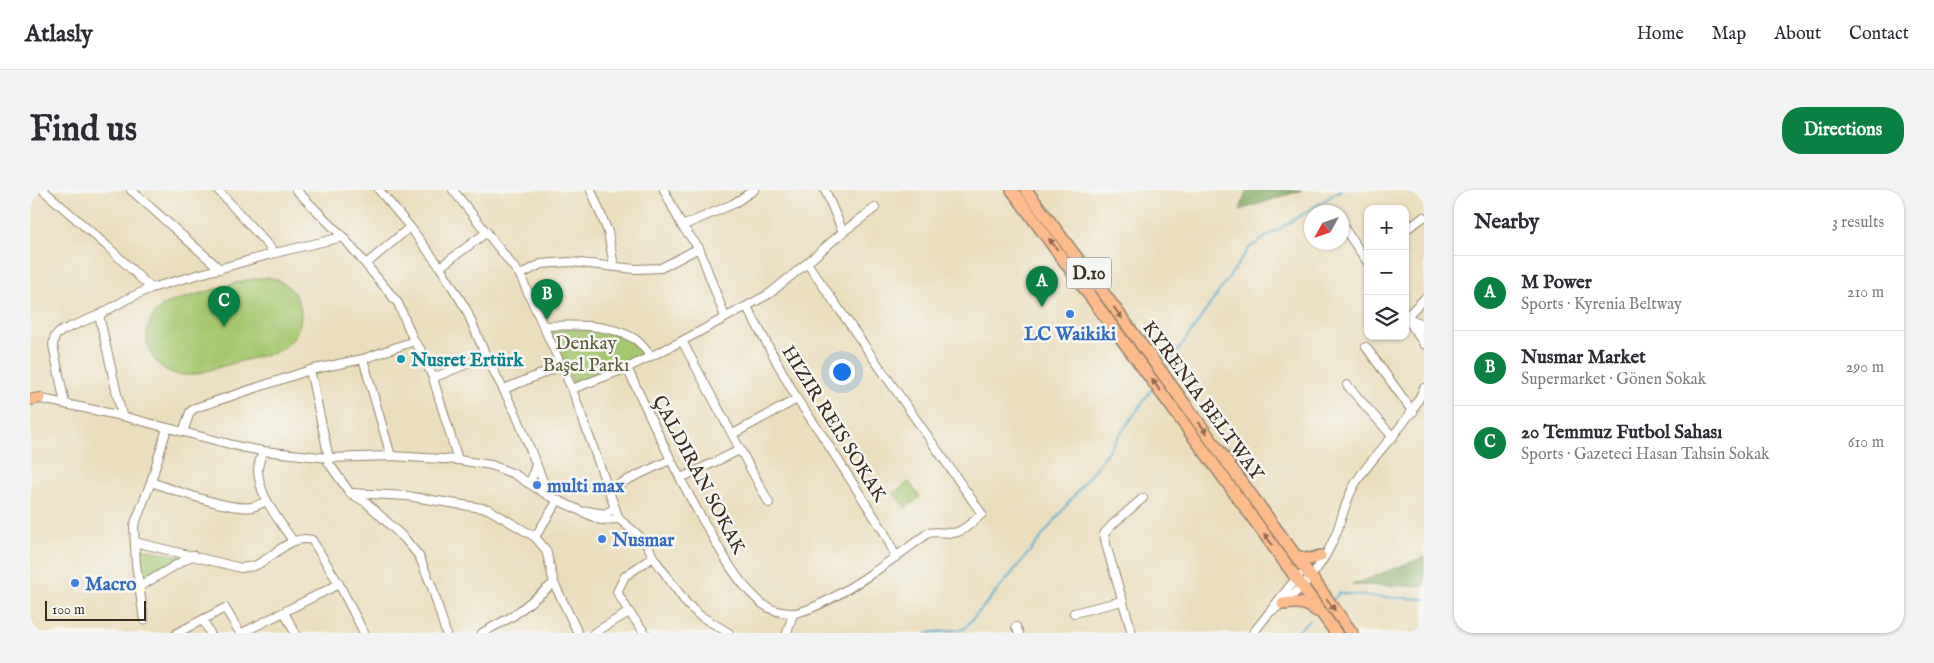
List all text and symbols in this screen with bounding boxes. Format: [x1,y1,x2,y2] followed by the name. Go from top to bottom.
[25,19,93,50] text: Atlasly
[1637,23,1684,46] text: Home
[1712,23,1746,46] text: Map
[1774,23,1821,46] text: About
[1849,23,1909,46] text: Contact
[1782,107,1904,154] button: Directions
[30,108,137,153] text: Find us
[1304,205,1349,250] north arrow
[1364,205,1409,340] map controls
[1364,205,1409,250] button: +
[1474,209,1539,236] text: Nearby
[1832,213,1884,233] text: 3 results
[1047,238,1058,251] one-way arrow
[1364,250,1409,295] button: −
[1066,258,1112,289] road number: D.10
[1026,266,1058,307] pin: A
[1521,271,1592,295] text: M Power
[531,279,563,320] pin: B
[1485,283,1495,303] text: A
[1847,283,1884,303] text: 210 m
[208,286,240,327] pin: C
[1364,295,1409,340] button: layers
[1521,295,1682,315] text: Sports · Kyrenia Beltway
[1113,306,1123,319] one-way arrow
[1064,308,1076,320] marker: LC Waikiki
[1136,317,1269,487] street label: KYRENIA BELTWAY
[1024,323,1116,347] place label: LC Waikiki
[543,332,629,378] park label: Denkay Başel Parkı
[776,341,891,507] street label: HIZIR REIS SOKAK
[1521,346,1646,370] text: Nusmar Market
[410,349,524,373] place label: Nusret Ertürk
[395,353,407,365] marker: Nusret Ertürk
[1485,358,1495,378] text: B
[1846,358,1884,378] text: 290 m
[829,359,855,385] your location
[1521,370,1706,390] text: Supermarket · Gönen Sokak
[1151,378,1161,391] one-way arrow
[646,391,750,559] street label: ÇALDIRAN SOKAK
[1198,421,1208,435] one-way arrow
[1521,421,1722,445] text: 20 Temmuz Futbol Sahası
[1484,433,1496,453] text: C
[1848,433,1884,453] text: 610 m
[1521,445,1770,465] text: Sports · Gazeteci Hasan Tahsin Sokak
[547,475,625,499] place label: multi max
[531,479,543,491] marker: multi max
[611,529,675,553] place label: Nusmar
[1264,532,1274,545] one-way arrow
[596,533,608,545] marker: Nusmar
[85,573,136,597] place label: Macro
[69,577,81,589] marker: Macro
[45,598,146,621] scale bar
[1326,598,1337,611] one-way arrow
[52,601,85,619] text: 100 m

